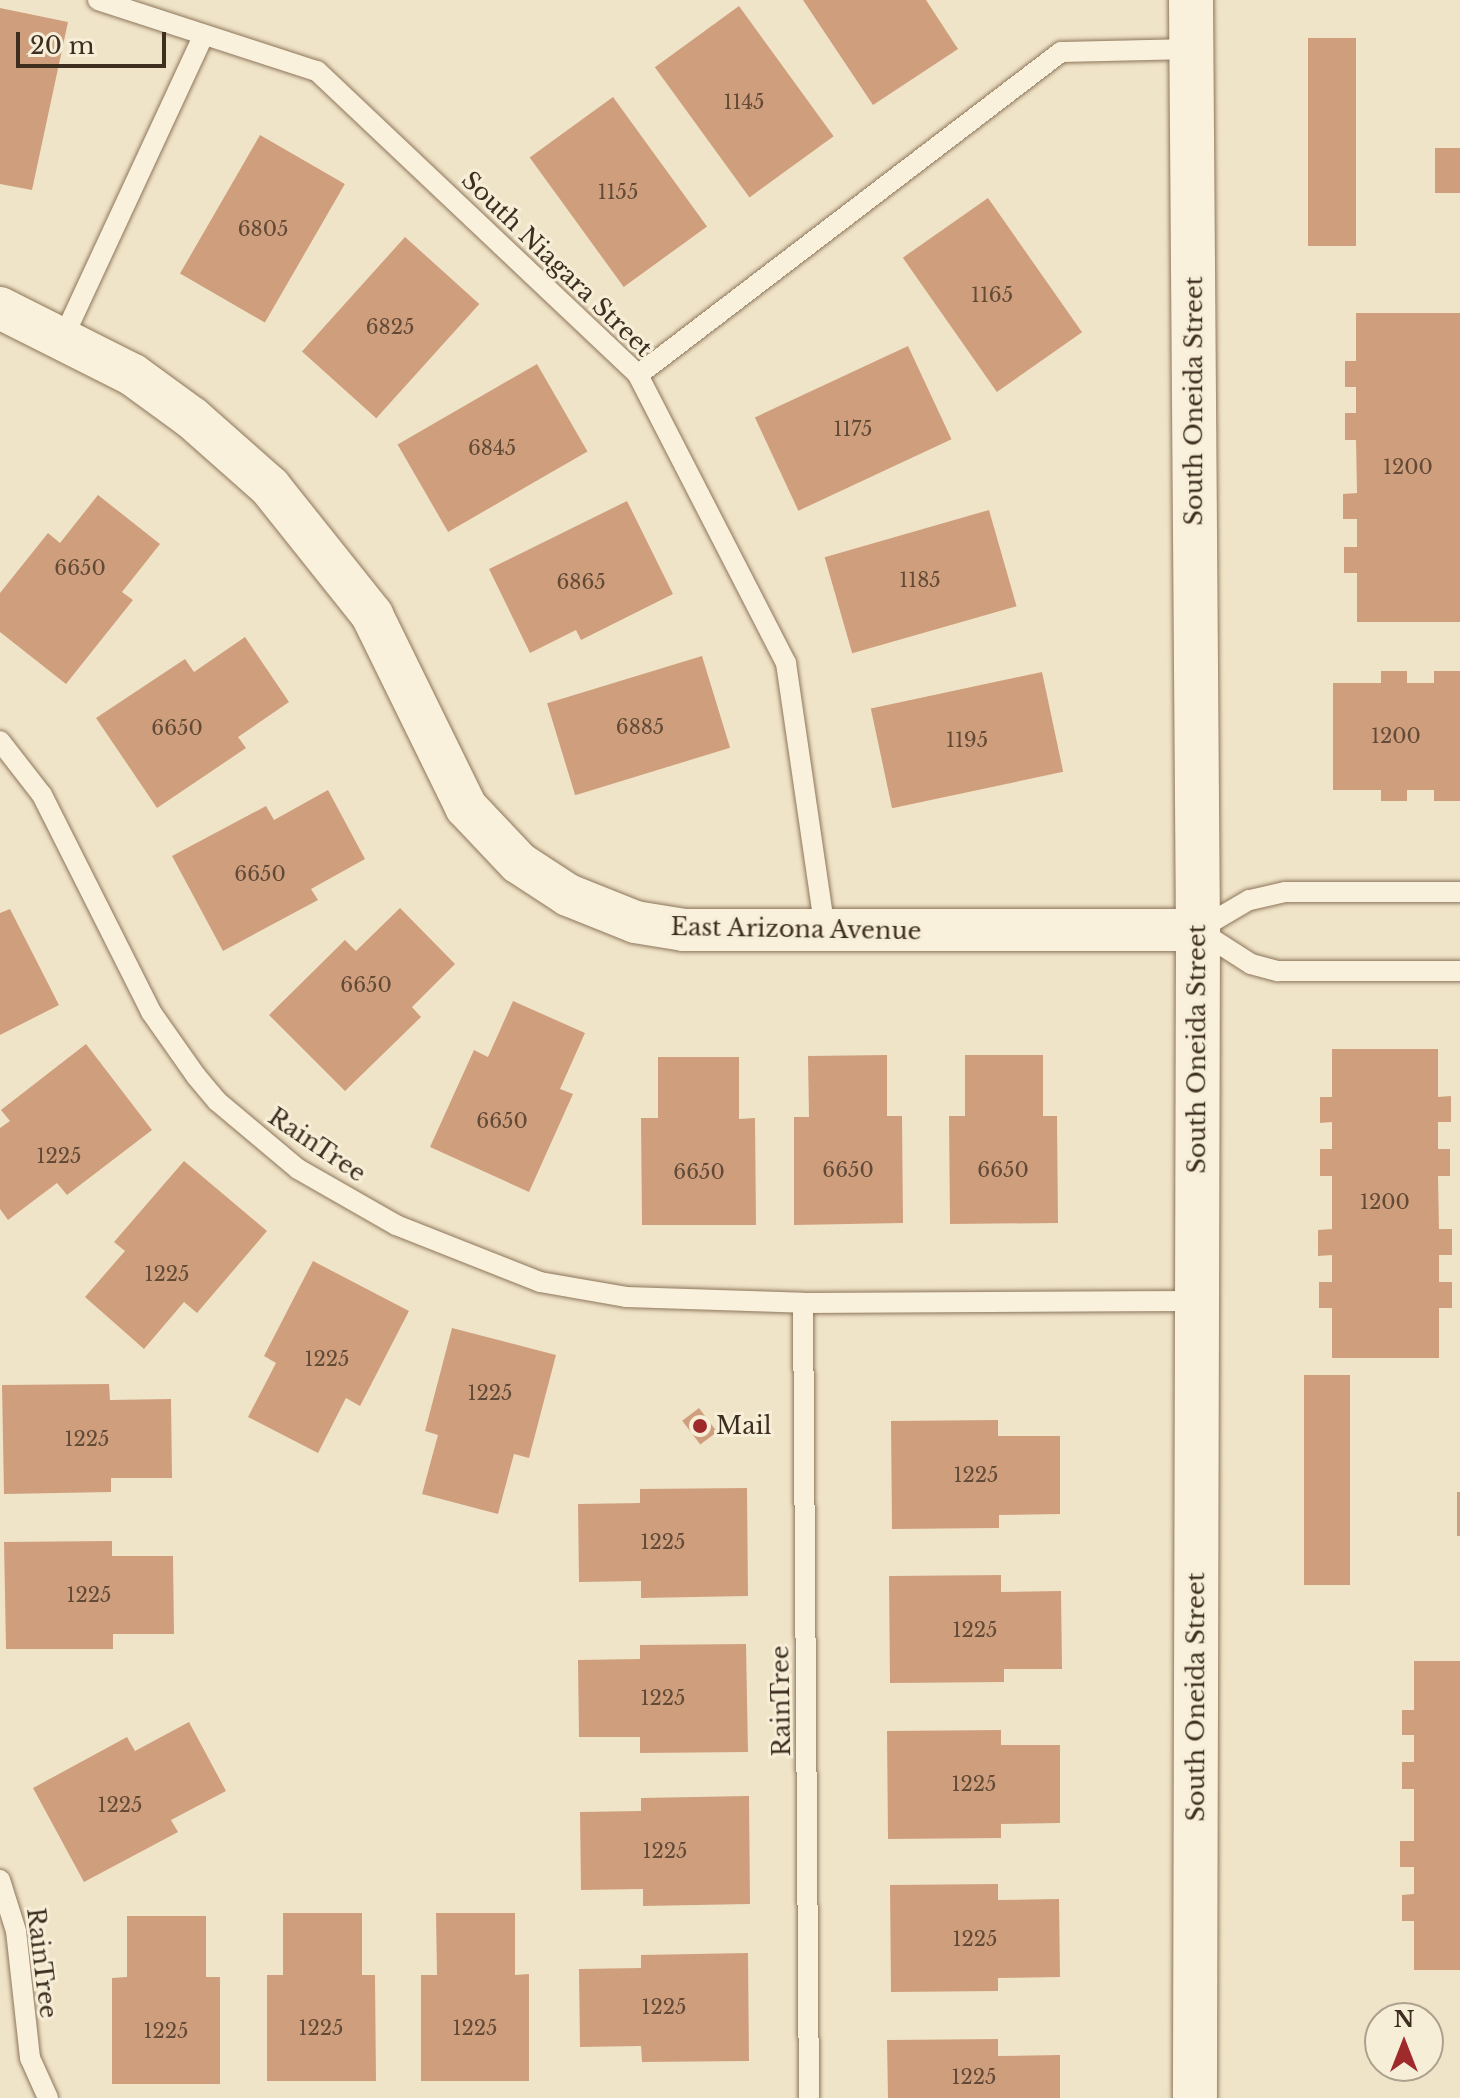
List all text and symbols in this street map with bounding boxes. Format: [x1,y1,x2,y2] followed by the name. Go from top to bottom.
[20,16,170,66] scale bar
[30,31,95,60] text: 20 m
[724,90,764,114] house number: 1145
[456,165,658,363] street label: South Niagara Street
[598,180,638,204] house number: 1155
[238,217,288,241] house number: 6805
[1180,276,1208,526] street label: South Oneida Street
[971,283,1013,307] house number: 1165
[366,315,414,339] house number: 6825
[834,417,872,441] house number: 1175
[468,436,516,460] house number: 6845
[1383,455,1433,479] house number: 1200
[54,556,106,580] house number: 6650
[899,568,941,592] house number: 1185
[556,570,606,594] house number: 6865
[616,715,664,739] house number: 6885
[151,716,203,740] house number: 6650
[1371,724,1421,748] house number: 1200
[946,728,988,752] house number: 1195
[234,862,286,886] house number: 6650
[669,912,923,946] street label: East Arizona Avenue
[1183,924,1211,1174] street label: South Oneida Street
[340,973,392,997] house number: 6650
[263,1102,371,1188] street label: RainTree
[476,1109,528,1133] house number: 6650
[37,1144,81,1168] house number: 1225
[822,1158,874,1182] house number: 6650
[977,1158,1029,1182] house number: 6650
[673,1160,725,1184] house number: 6650
[1360,1190,1410,1214] house number: 1200
[145,1262,189,1286] house number: 1225
[305,1347,349,1371] house number: 1225
[468,1381,512,1405] house number: 1225
[716,1412,771,1440] place label: Mail
[691,1417,709,1435] marker: Mail
[65,1427,109,1451] house number: 1225
[954,1463,998,1487] house number: 1225
[641,1530,685,1554] house number: 1225
[1182,1572,1210,1822] street label: South Oneida Street
[67,1583,111,1607] house number: 1225
[953,1618,997,1642] house number: 1225
[766,1645,796,1757] street label: RainTree
[641,1686,685,1710] house number: 1225
[952,1772,996,1796] house number: 1225
[98,1793,142,1817] house number: 1225
[643,1839,687,1863] house number: 1225
[21,1906,63,2020] street label: RainTree
[953,1927,997,1951] house number: 1225
[642,1995,686,2019] house number: 1225
[1364,2002,1444,2082] north arrow
[1394,2006,1414,2033] text: N
[299,2016,343,2040] house number: 1225
[453,2016,497,2040] house number: 1225
[144,2019,188,2043] house number: 1225
[952,2065,996,2089] house number: 1225

